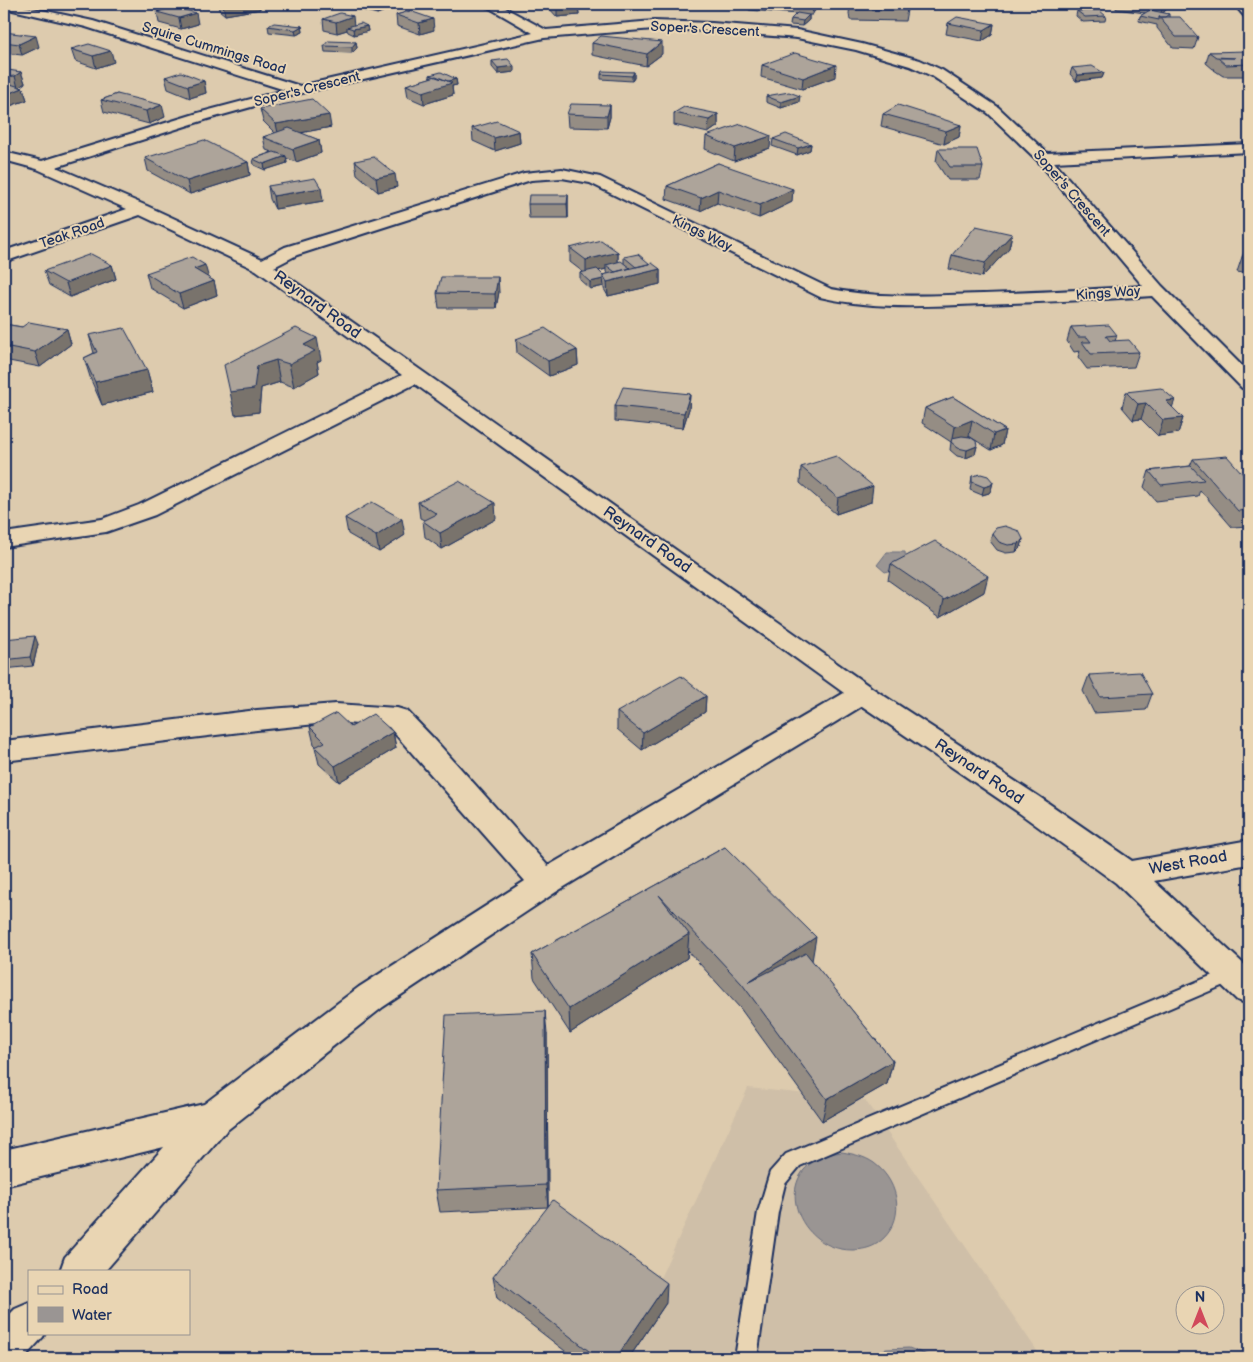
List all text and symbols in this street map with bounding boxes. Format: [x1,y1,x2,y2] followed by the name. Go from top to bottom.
[140,18,288,78] street label: Squire Cummings Road
[650,18,761,40] street label: Soper's Crescent
[252,67,363,110] street label: Soper's Crescent
[1030,146,1115,240] street label: Soper's Crescent
[669,211,735,255] street label: Kings Way
[37,214,107,252] street label: Teak Road
[269,267,365,343] street label: Reynard Road
[1075,282,1142,304] street label: Kings Way
[599,502,695,578] street label: Reynard Road
[931,735,1027,809] street label: Reynard Road
[1147,847,1229,879] street label: West Road
[28,1270,190,1334] legend
[72,1280,108,1299] text: Road
[1176,1284,1226,1334] north arrow
[1195,1289,1205,1306] text: N
[72,1306,112,1325] text: Water

